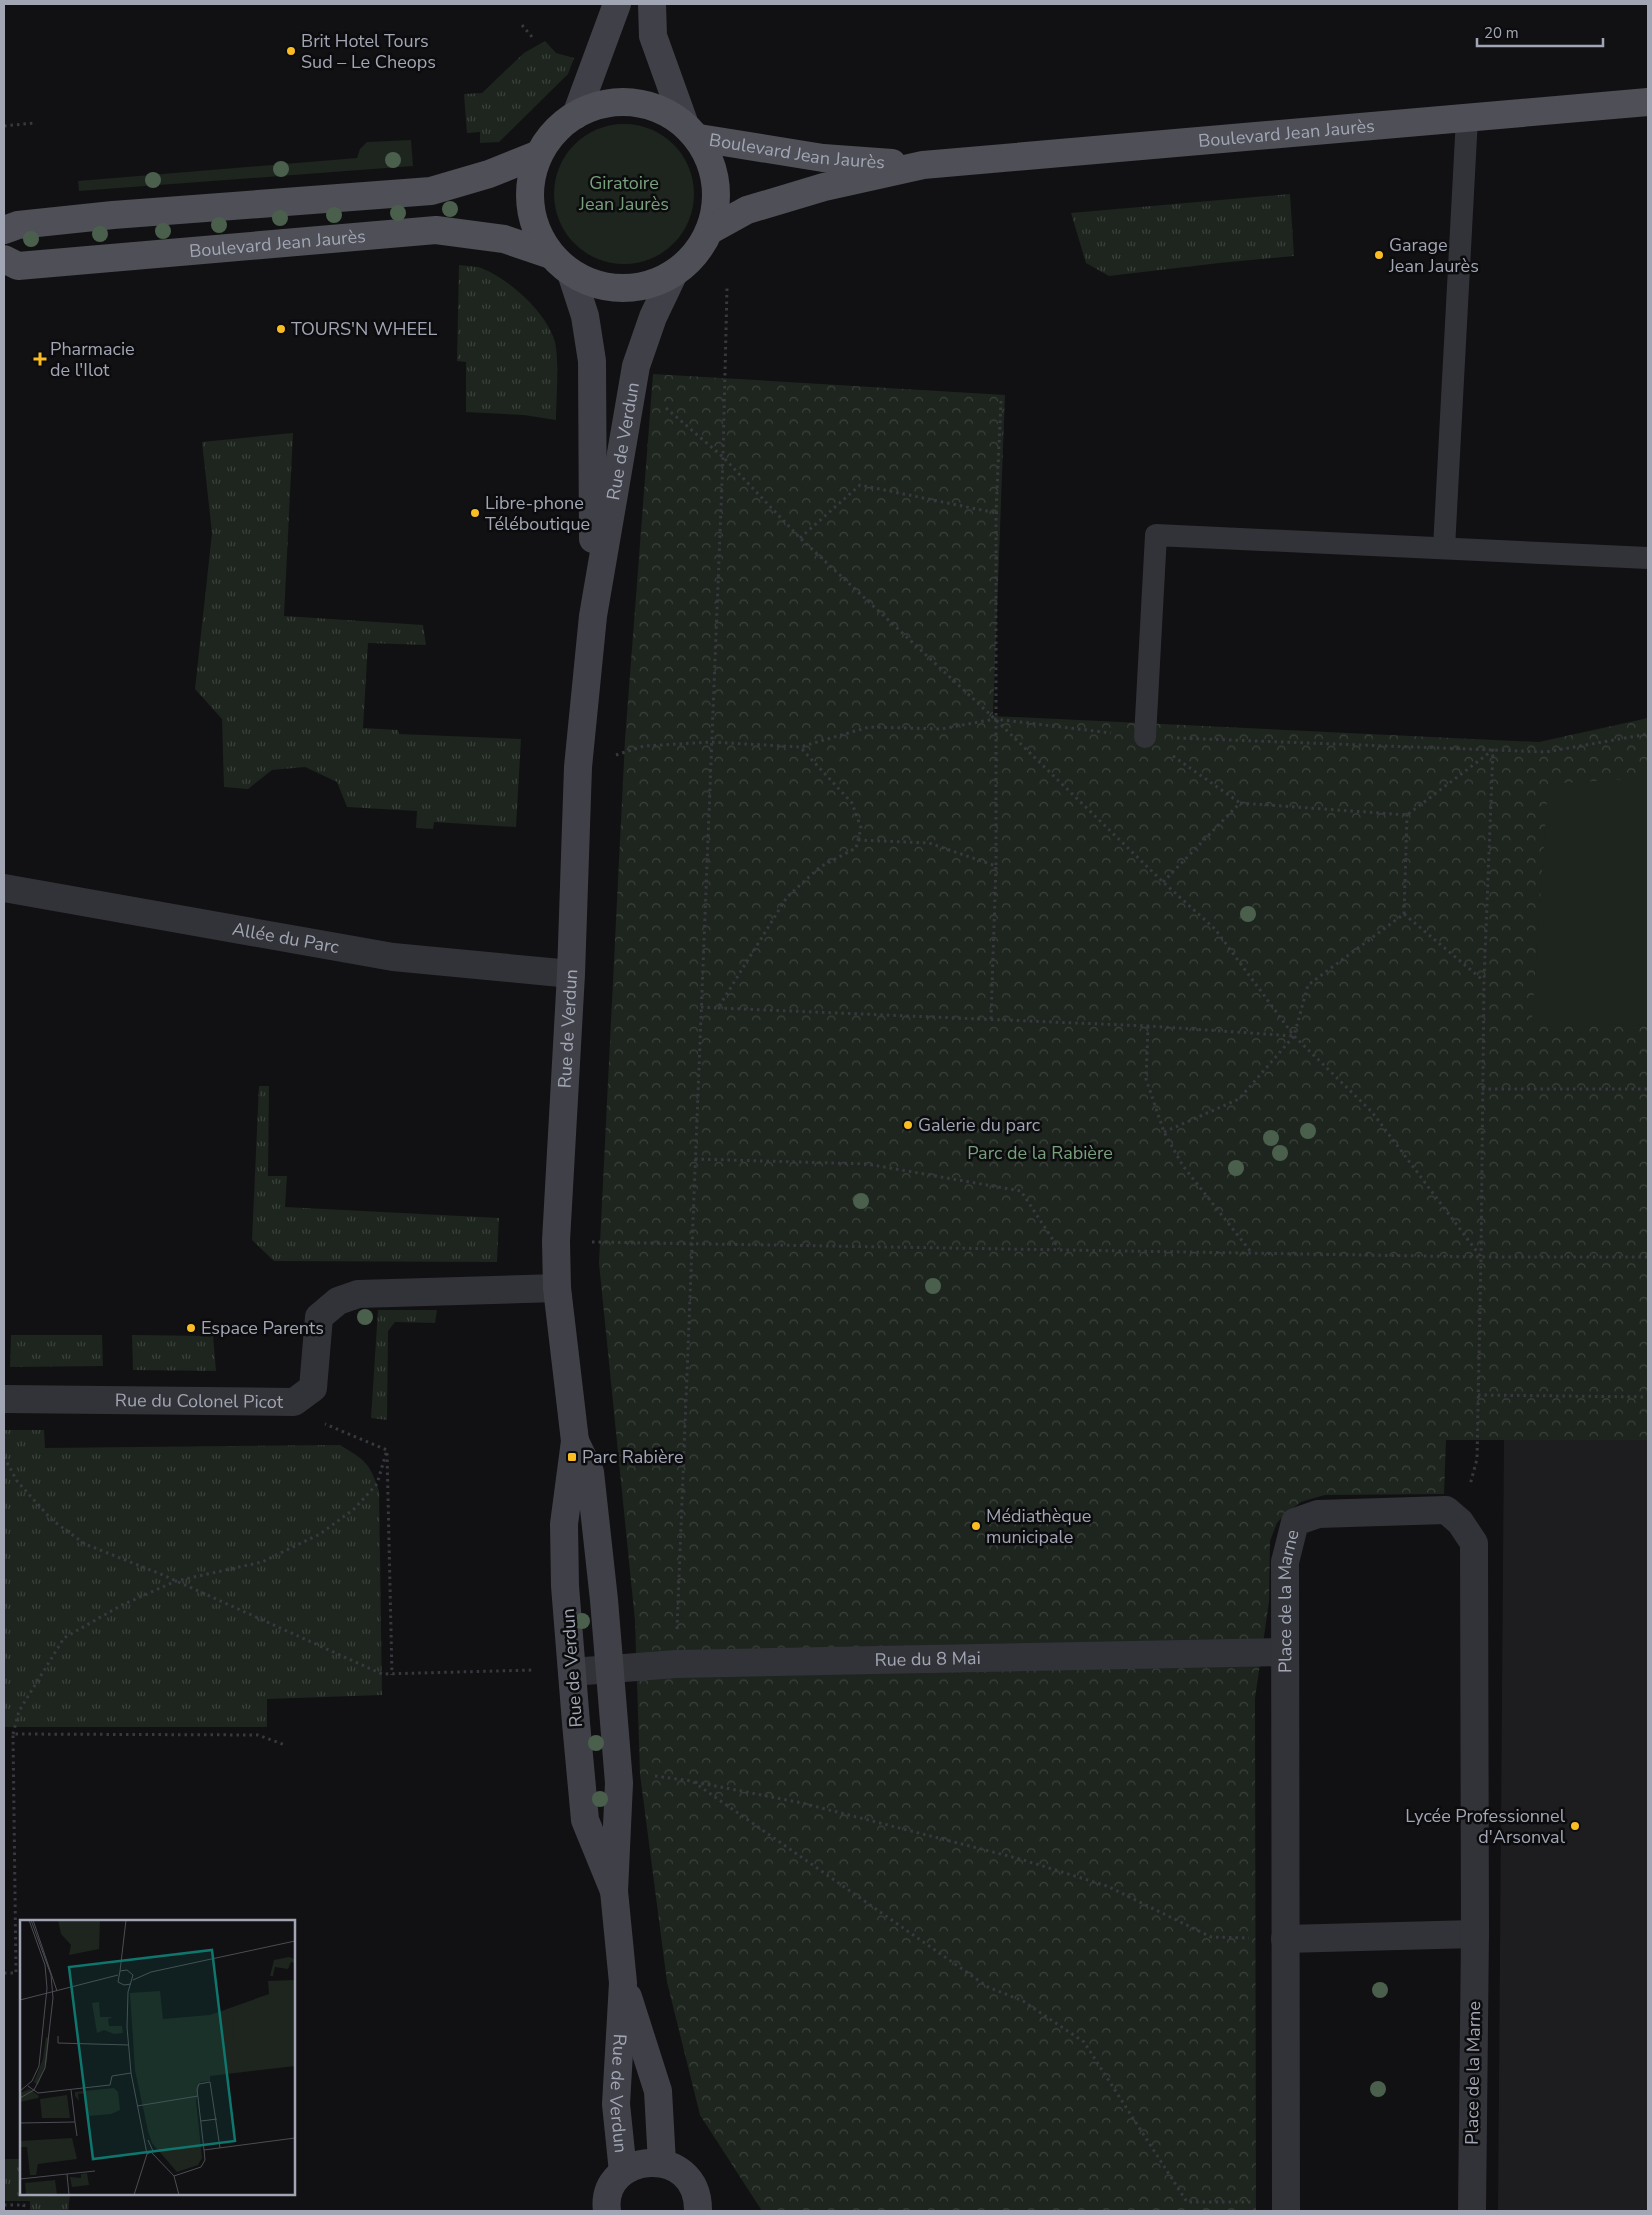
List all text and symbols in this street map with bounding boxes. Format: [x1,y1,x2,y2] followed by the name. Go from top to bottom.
[1477,15,1603,47] scale bar
[1484,23,1519,43] text: 20 m
[301,29,436,74] place label: Brit Hotel Tours Sud – Le Cheops
[285,45,297,57] marker: Brit Hotel Tours Sud – Le Cheops
[1197,114,1376,153] street label: Boulevard Jean Jaurès
[707,128,886,174] street label: Boulevard Jean Jaurès
[578,171,669,216] park label: Giratoire Jean Jaurès
[188,224,367,263] street label: Boulevard Jean Jaurès
[1388,233,1479,278] place label: Garage Jean Jaurès
[1373,249,1385,261] marker: Garage Jean Jaurès
[291,317,437,341] place label: TOURS'N WHEEL
[275,323,287,335] marker: TOURS'N WHEEL
[50,337,135,382] place label: Pharmacie de l'Ilot
[34,353,46,365] marker: Pharmacie de l'Ilot
[601,380,645,502] street label: Rue de Verdun
[485,491,590,536] place label: Libre-phone Téléboutique
[469,507,481,519] marker: Libre-phone Téléboutique
[230,917,341,959] street label: Allée du Parc
[553,968,583,1089] street label: Rue de Verdun
[918,1113,1040,1137] place label: Galerie du parc
[902,1119,914,1131] marker: Galerie du parc
[967,1141,1113,1165] park label: Parc de la Rabière
[201,1316,324,1340] place label: Espace Parents
[185,1322,197,1334] marker: Espace Parents
[115,1388,284,1414] street label: Rue du Colonel Picot
[582,1445,684,1469] place label: Parc Rabière
[566,1451,578,1463] marker: Parc Rabière
[986,1504,1091,1549] place label: Médiathèque municipale
[970,1520,982,1532] marker: Médiathèque municipale
[1273,1527,1305,1673] street label: Place de la Marne
[556,1608,588,1728] street label: Rue de Verdun
[874,1646,981,1672] street label: Rue du 8 Mai
[1405,1804,1566,1849] place label: Lycée Professionnel d'Arsonval
[1569,1820,1581,1832] marker: Lycée Professionnel d'Arsonval
[20,1920,295,2195] inset map
[1460,2001,1486,2145] street label: Place de la Marne
[604,2033,633,2154] street label: Rue de Verdun

